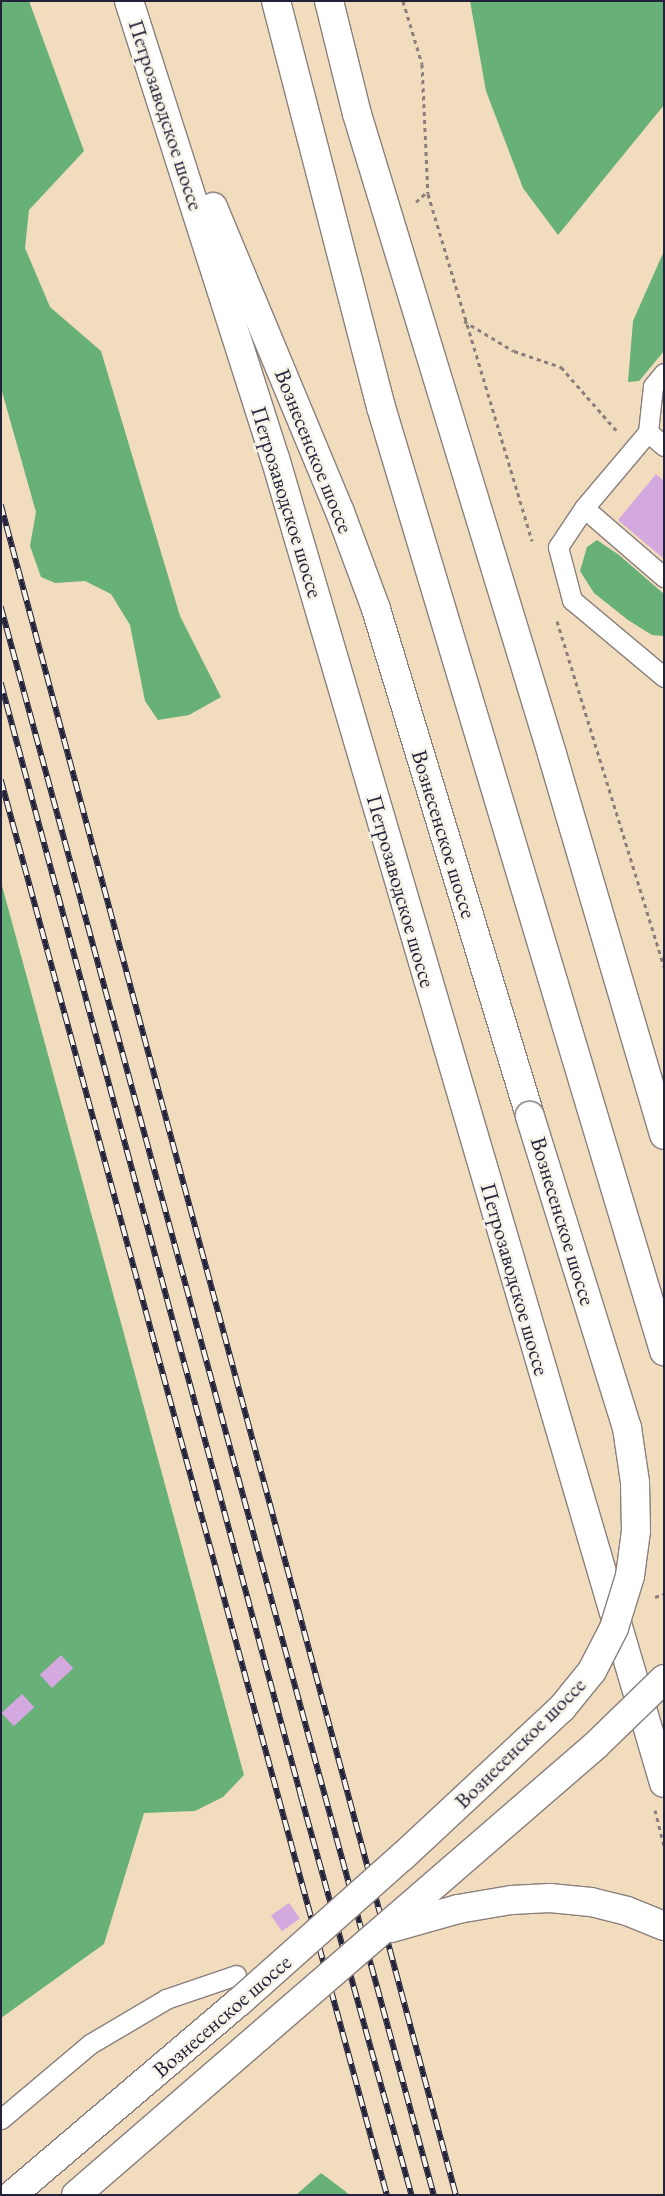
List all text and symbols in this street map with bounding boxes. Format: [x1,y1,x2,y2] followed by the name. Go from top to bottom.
[123,16,209,214] street label: Петрозаводское шоссе
[269,365,359,537] street label: Вознесенское шоссе
[245,403,329,601] street label: Петрозаводское шоссе
[406,747,482,921] street label: Вознесенское шоссе
[361,792,441,990] street label: Петрозаводское шоссе
[525,1134,601,1308] street label: Вознесенское шоссе
[475,1180,555,1378] street label: Петрозаводское шоссе
[449,1672,591,1814] street label: Вознесенское шоссе
[147,1949,297,2083] street label: Вознесенское шоссе

